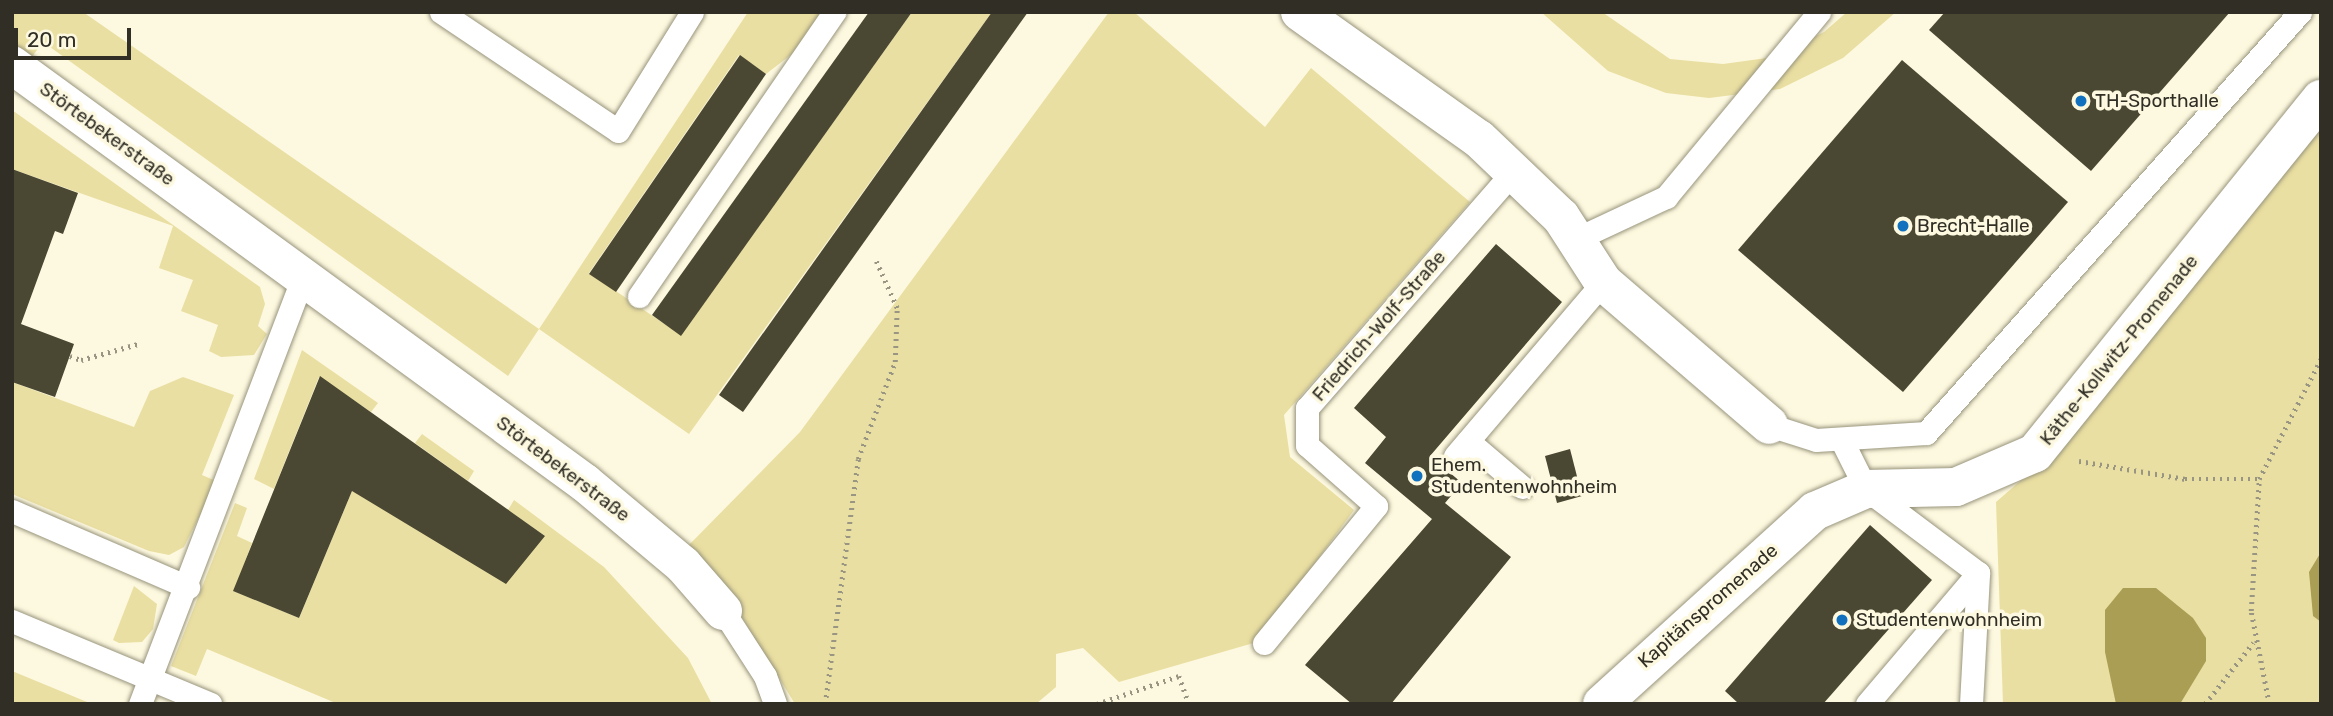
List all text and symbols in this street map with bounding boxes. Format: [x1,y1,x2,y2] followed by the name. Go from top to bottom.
[18,14,135,58] scale bar
[27,27,76,52] text: 20 m
[35,77,179,191] street label: Störtebekerstraße
[2095,90,2219,112] place label: TH-Sporthalle
[2073,93,2089,109] marker: TH-Sporthalle
[1917,215,2030,237] place label: Brecht-Halle
[1895,218,1911,234] marker: Brecht-Halle
[1307,246,1451,406] street label: Friedrich-Wolf-Straße
[2035,250,2203,450] street label: Käthe-Kollwitz-Promenade
[492,411,634,527] street label: Störtebekerstraße
[1431,454,1617,498] place label: Ehem. Studentenwohnheim
[1409,468,1425,484] marker: Ehem. Studentenwohnheim
[1634,539,1782,673] street label: Kapitänspromenade
[1856,609,2042,631] place label: Studentenwohnheim
[1834,612,1850,628] marker: Studentenwohnheim

